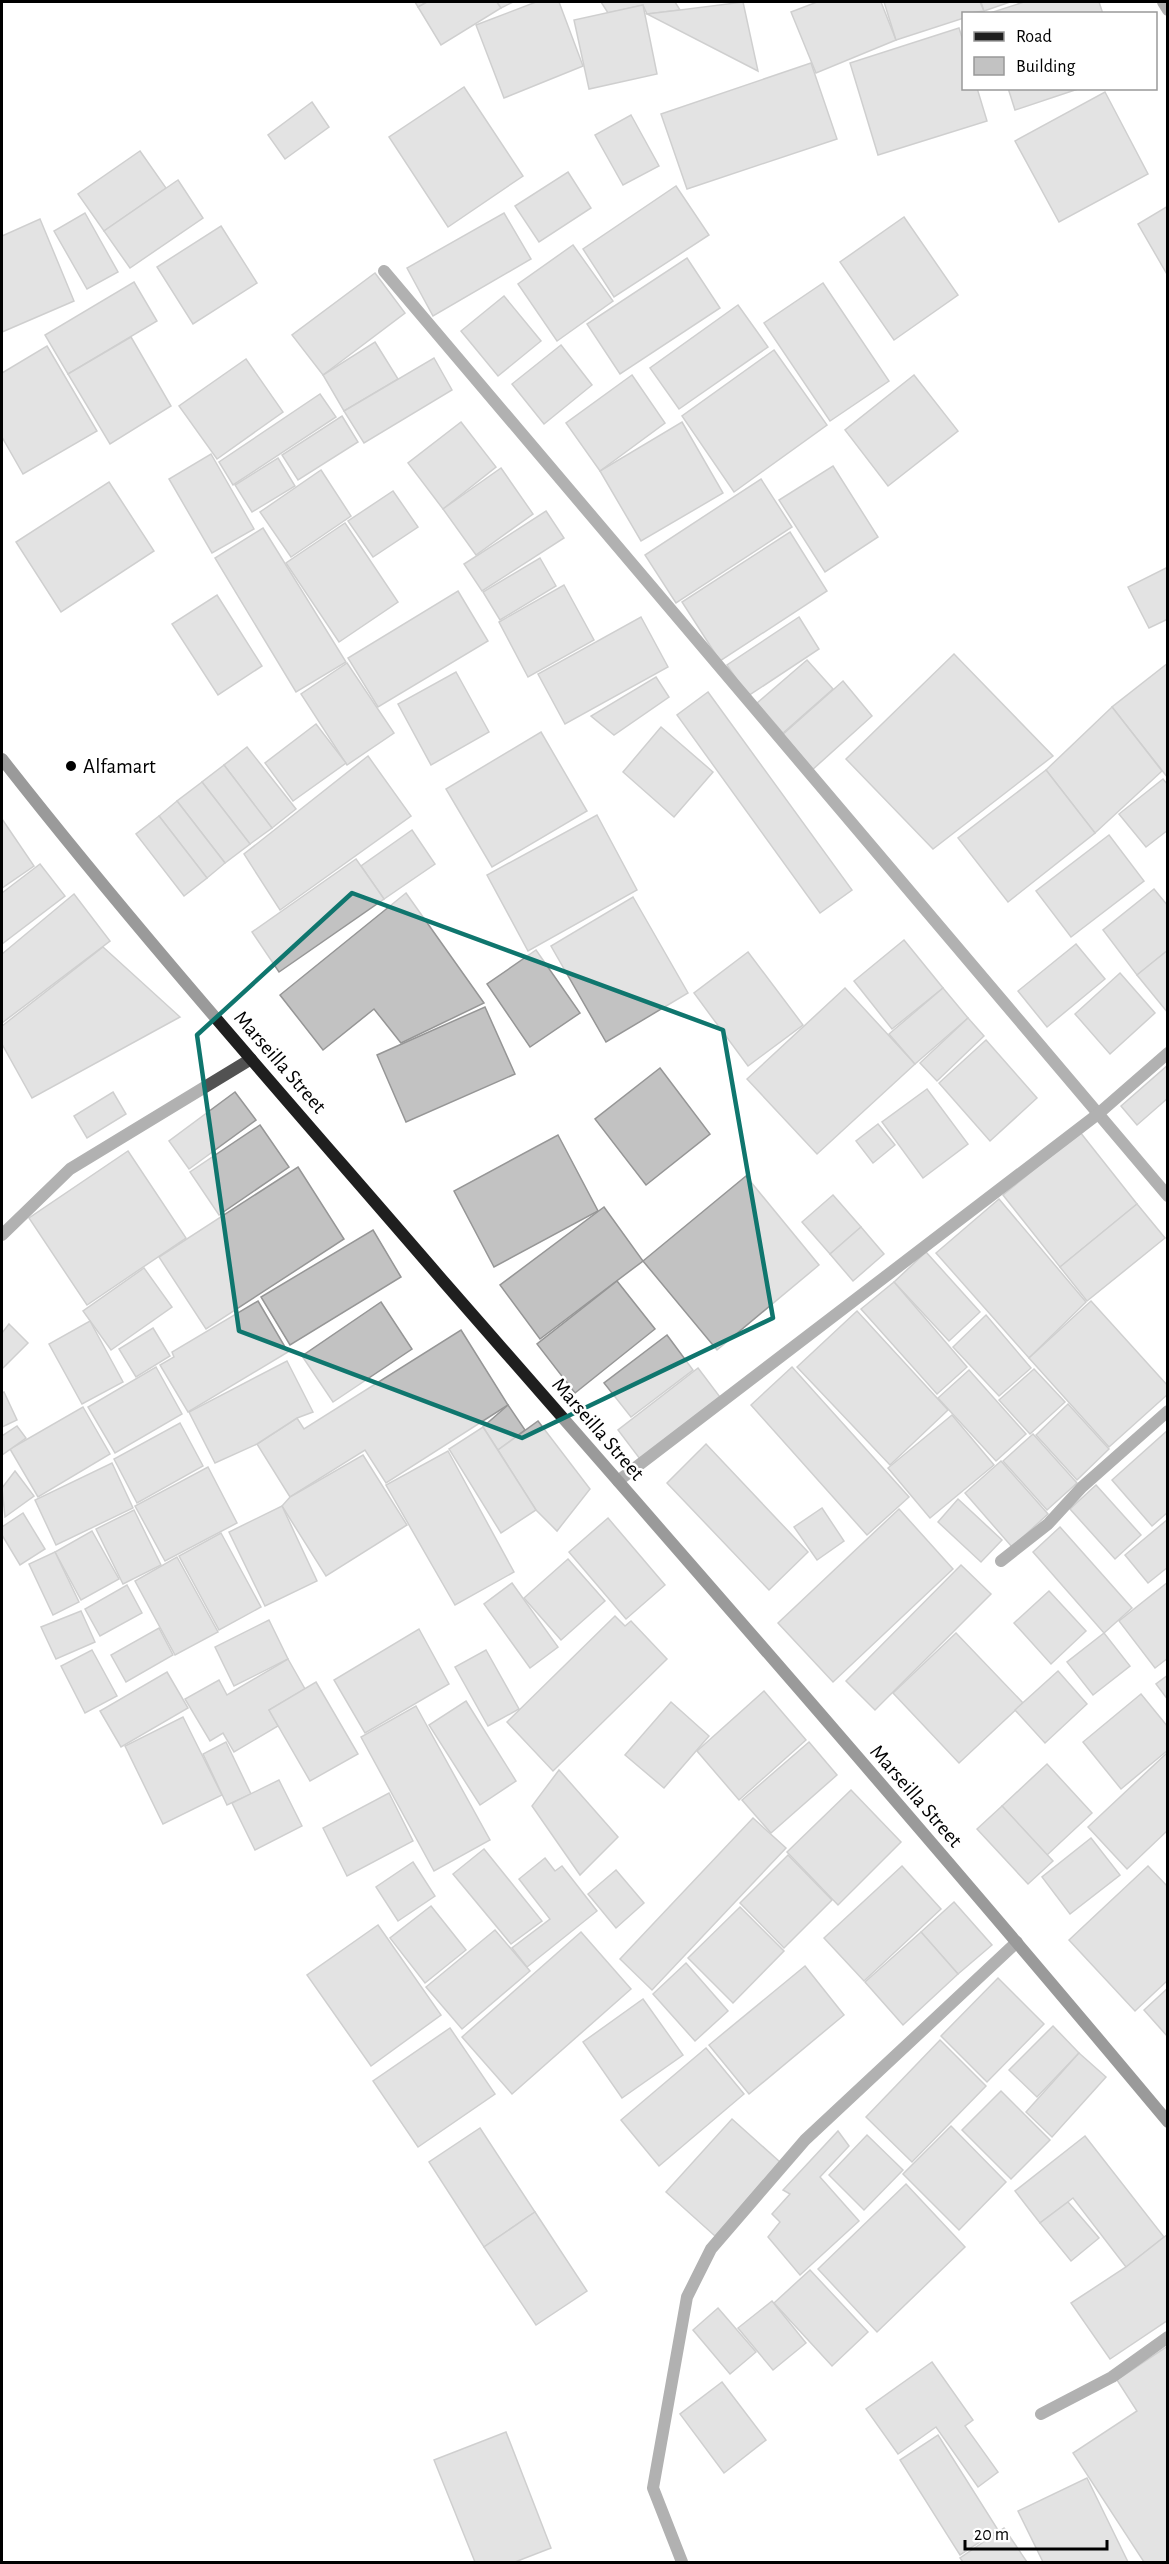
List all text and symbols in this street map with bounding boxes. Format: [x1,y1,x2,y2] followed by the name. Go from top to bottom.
[962,12,1157,90] legend
[1016,28,1052,46] text: Road
[1016,58,1076,76] text: Building
[83,756,156,777] place label: Alfamart
[64,759,78,773] marker: Alfamart
[230,1007,330,1117] street label: Marseilla Street
[548,1374,648,1484] street label: Marseilla Street
[866,1741,966,1851] street label: Marseilla Street
[965,2513,1108,2551] scale bar
[974,2526,1009,2544] text: 20 m

